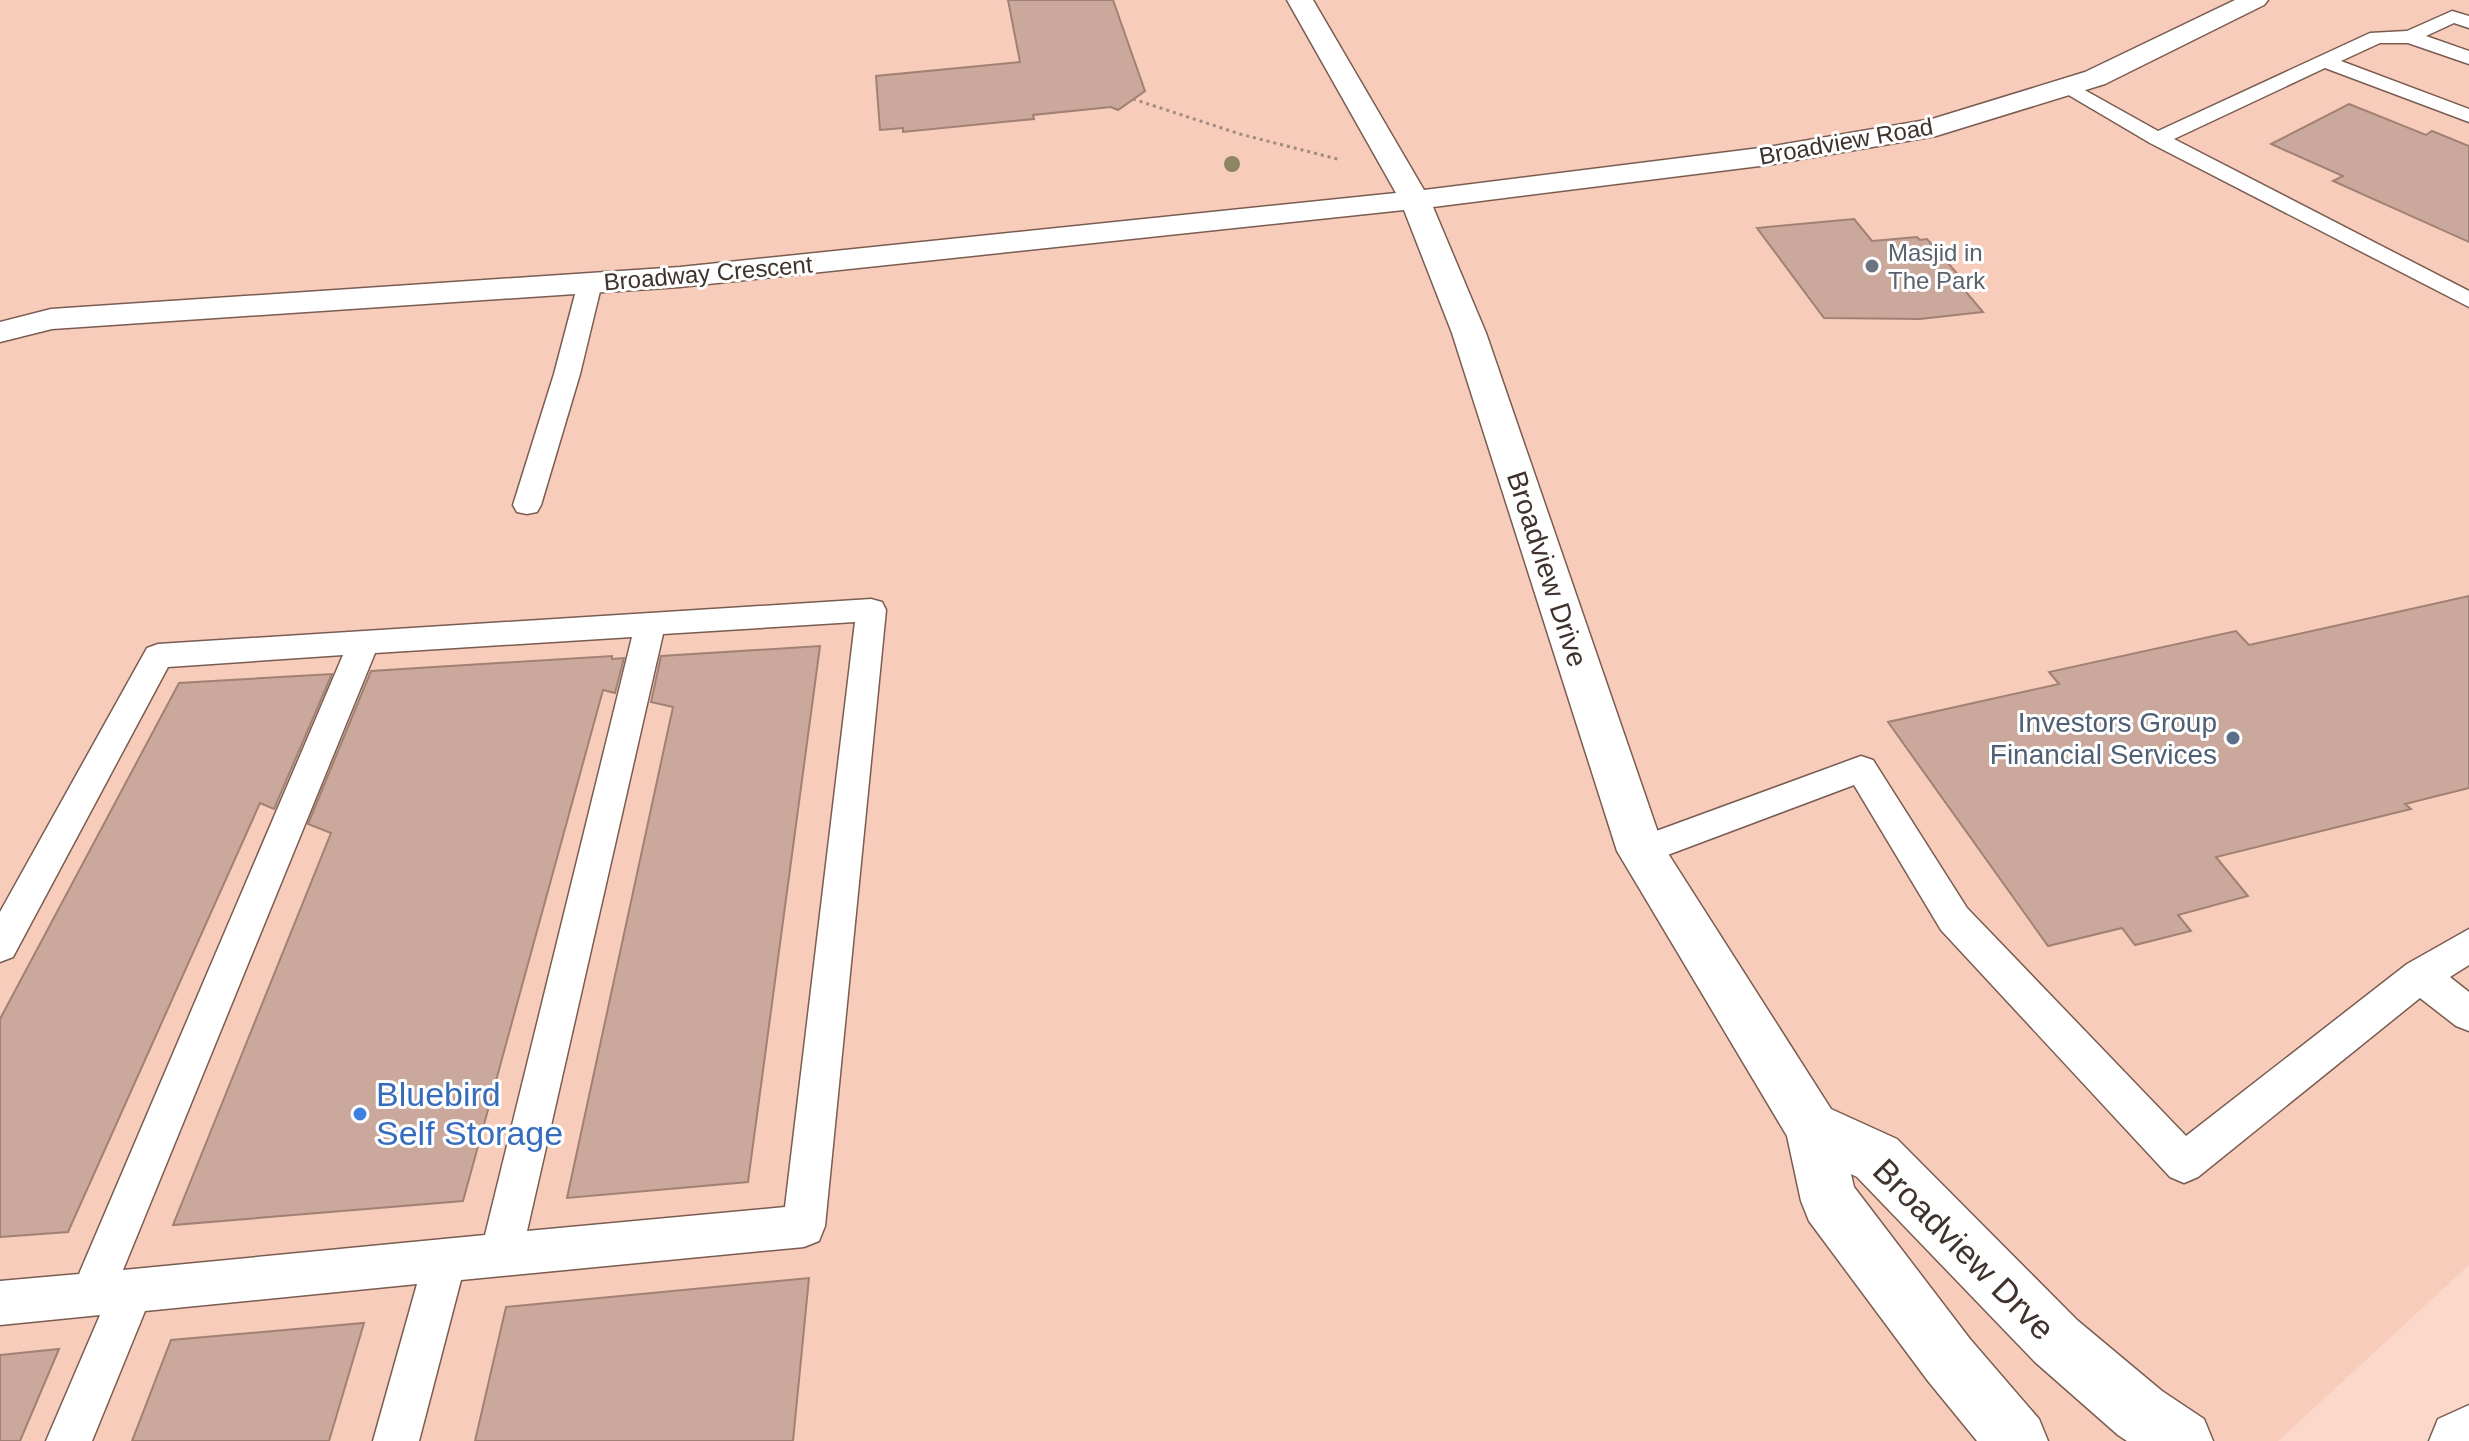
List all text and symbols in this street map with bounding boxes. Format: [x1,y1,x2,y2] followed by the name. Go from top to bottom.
[1757,112,1935,170] street label: Broadview Road
[1888,239,1986,294] place label: Masjid in The Park
[603,250,814,296] street label: Broadway Crescent
[1863,257,1881,275] marker: Masjid in The Park
[1501,467,1593,671] street label: Broadview Drive
[1990,707,2217,770] place label: Investors Group Financial Services
[2224,729,2242,747] marker: Investors Group Financial Services
[376,1075,563,1152] place label: Bluebird Self Storage
[351,1105,369,1123] marker: Bluebird Self Storage
[1866,1151,2062,1347] street label: Broadview Drve

